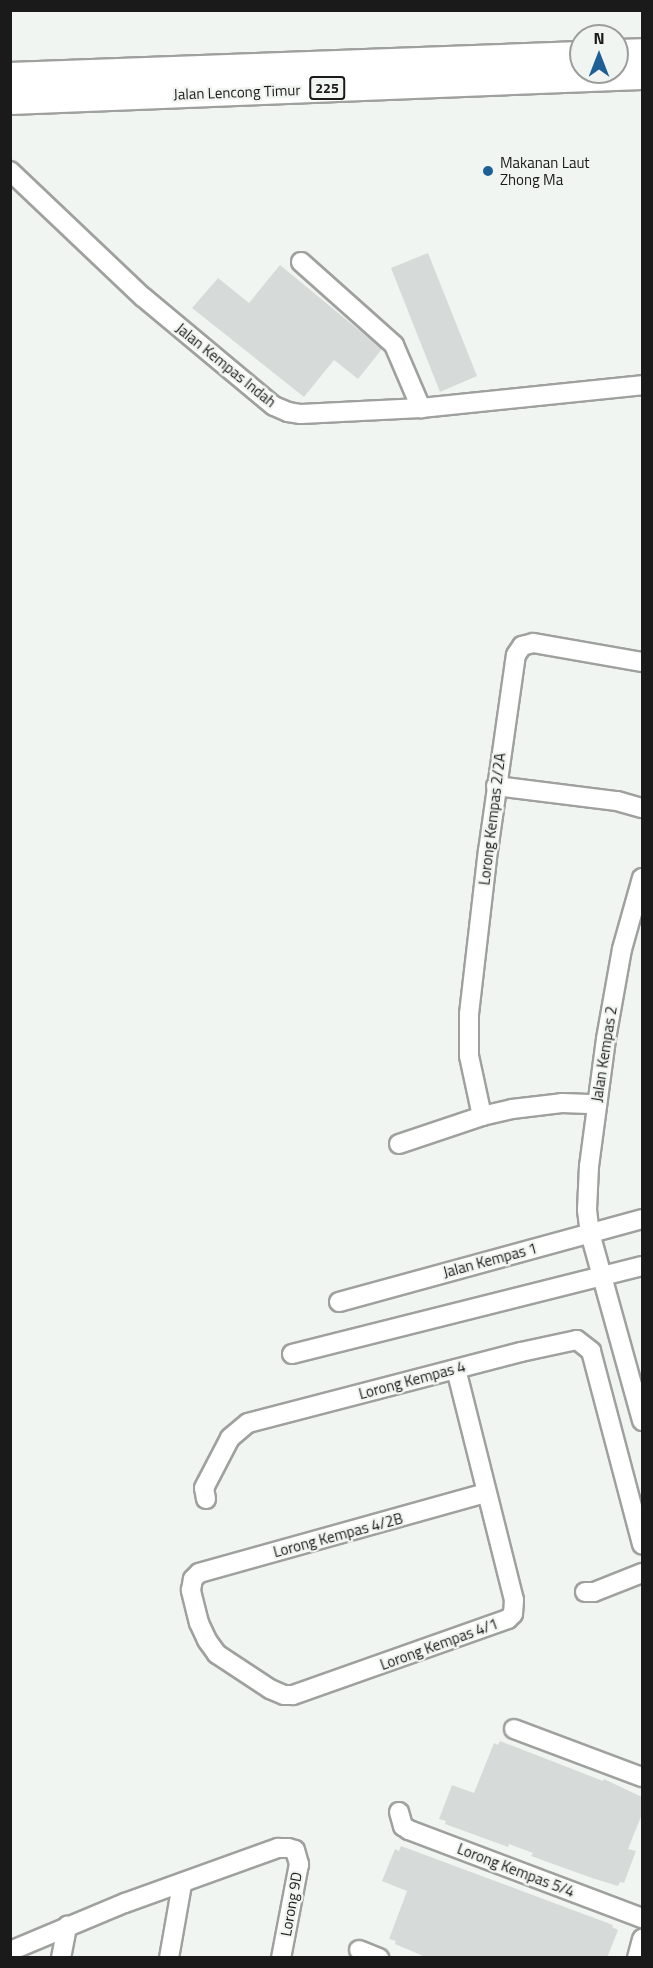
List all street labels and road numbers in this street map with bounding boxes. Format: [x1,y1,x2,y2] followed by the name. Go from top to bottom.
[309,77,345,99] road number: 225
[173,81,301,103] street label: Jalan Lencong Timur
[172,319,280,411] street label: Jalan Kempas Indah
[475,752,509,886] street label: Lorong Kempas 2/2A
[588,1005,620,1103] street label: Jalan Kempas 2
[441,1239,539,1281] street label: Jalan Kempas 1
[357,1357,467,1403] street label: Lorong Kempas 4
[271,1509,405,1561] street label: Lorong Kempas 4/2B
[378,1614,500,1674] street label: Lorong Kempas 4/1
[455,1839,577,1901] street label: Lorong Kempas 5/4
[276,1870,306,1938] street label: Lorong 9D

